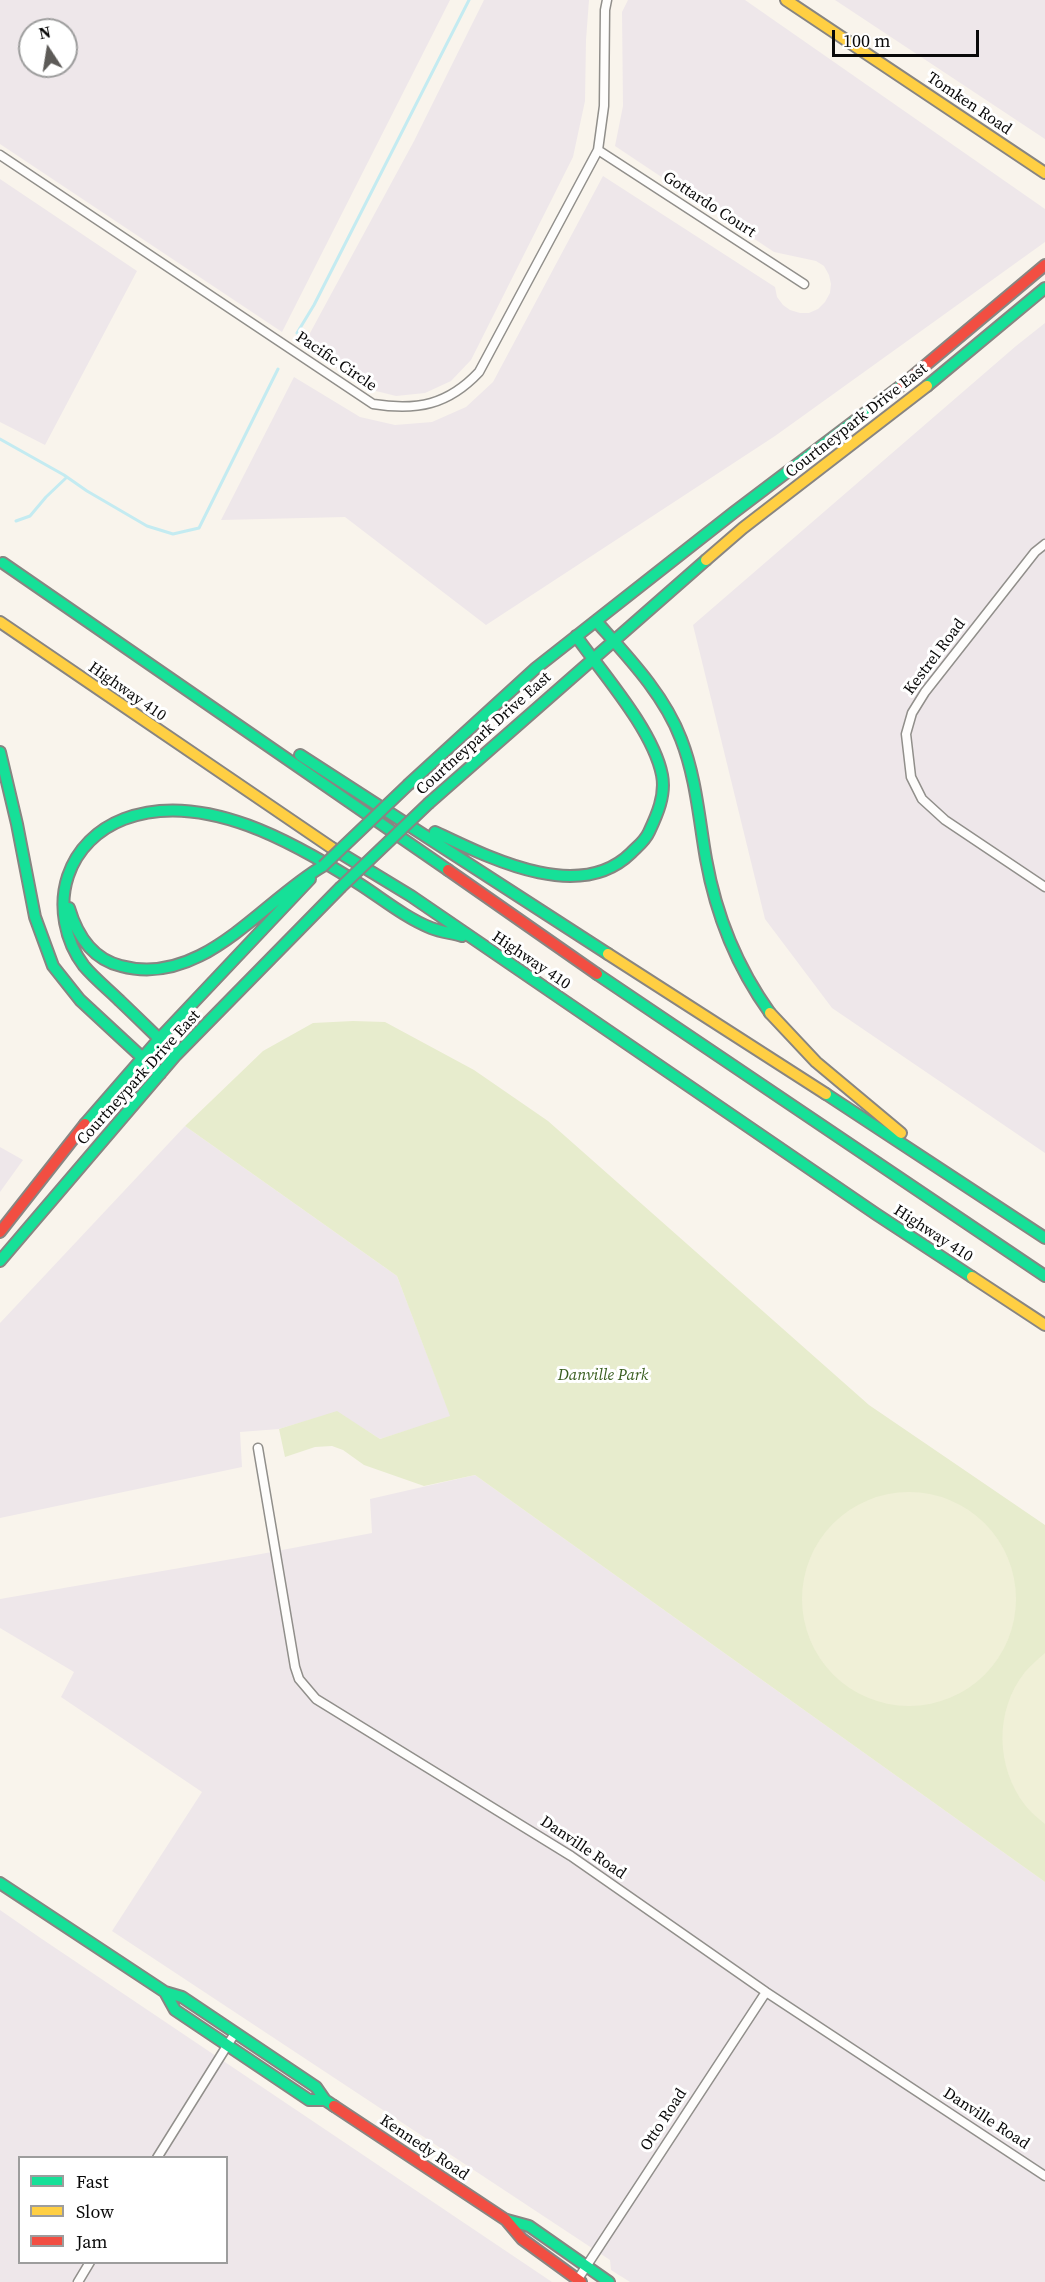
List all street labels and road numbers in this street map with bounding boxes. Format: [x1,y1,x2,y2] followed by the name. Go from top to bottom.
[923,69,1015,139] street label: Tomken Road
[659,168,759,242] street label: Gottardo Court
[292,328,380,396] street label: Pacific Circle
[782,360,932,482] street label: Courtneypark Drive East
[900,615,970,699] street label: Kestrel Road
[84,658,170,726] street label: Highway 410
[413,668,555,800] street label: Courtneypark Drive East
[488,928,574,994] street label: Highway 410
[73,1007,205,1149] street label: Courtneypark Drive East
[890,1201,976,1267] street label: Highway 410
[537,1812,629,1884] street label: Danville Road
[939,2084,1033,2154] street label: Danville Road
[637,2085,691,2155] street label: Otto Road
[376,2111,472,2185] street label: Kennedy Road

